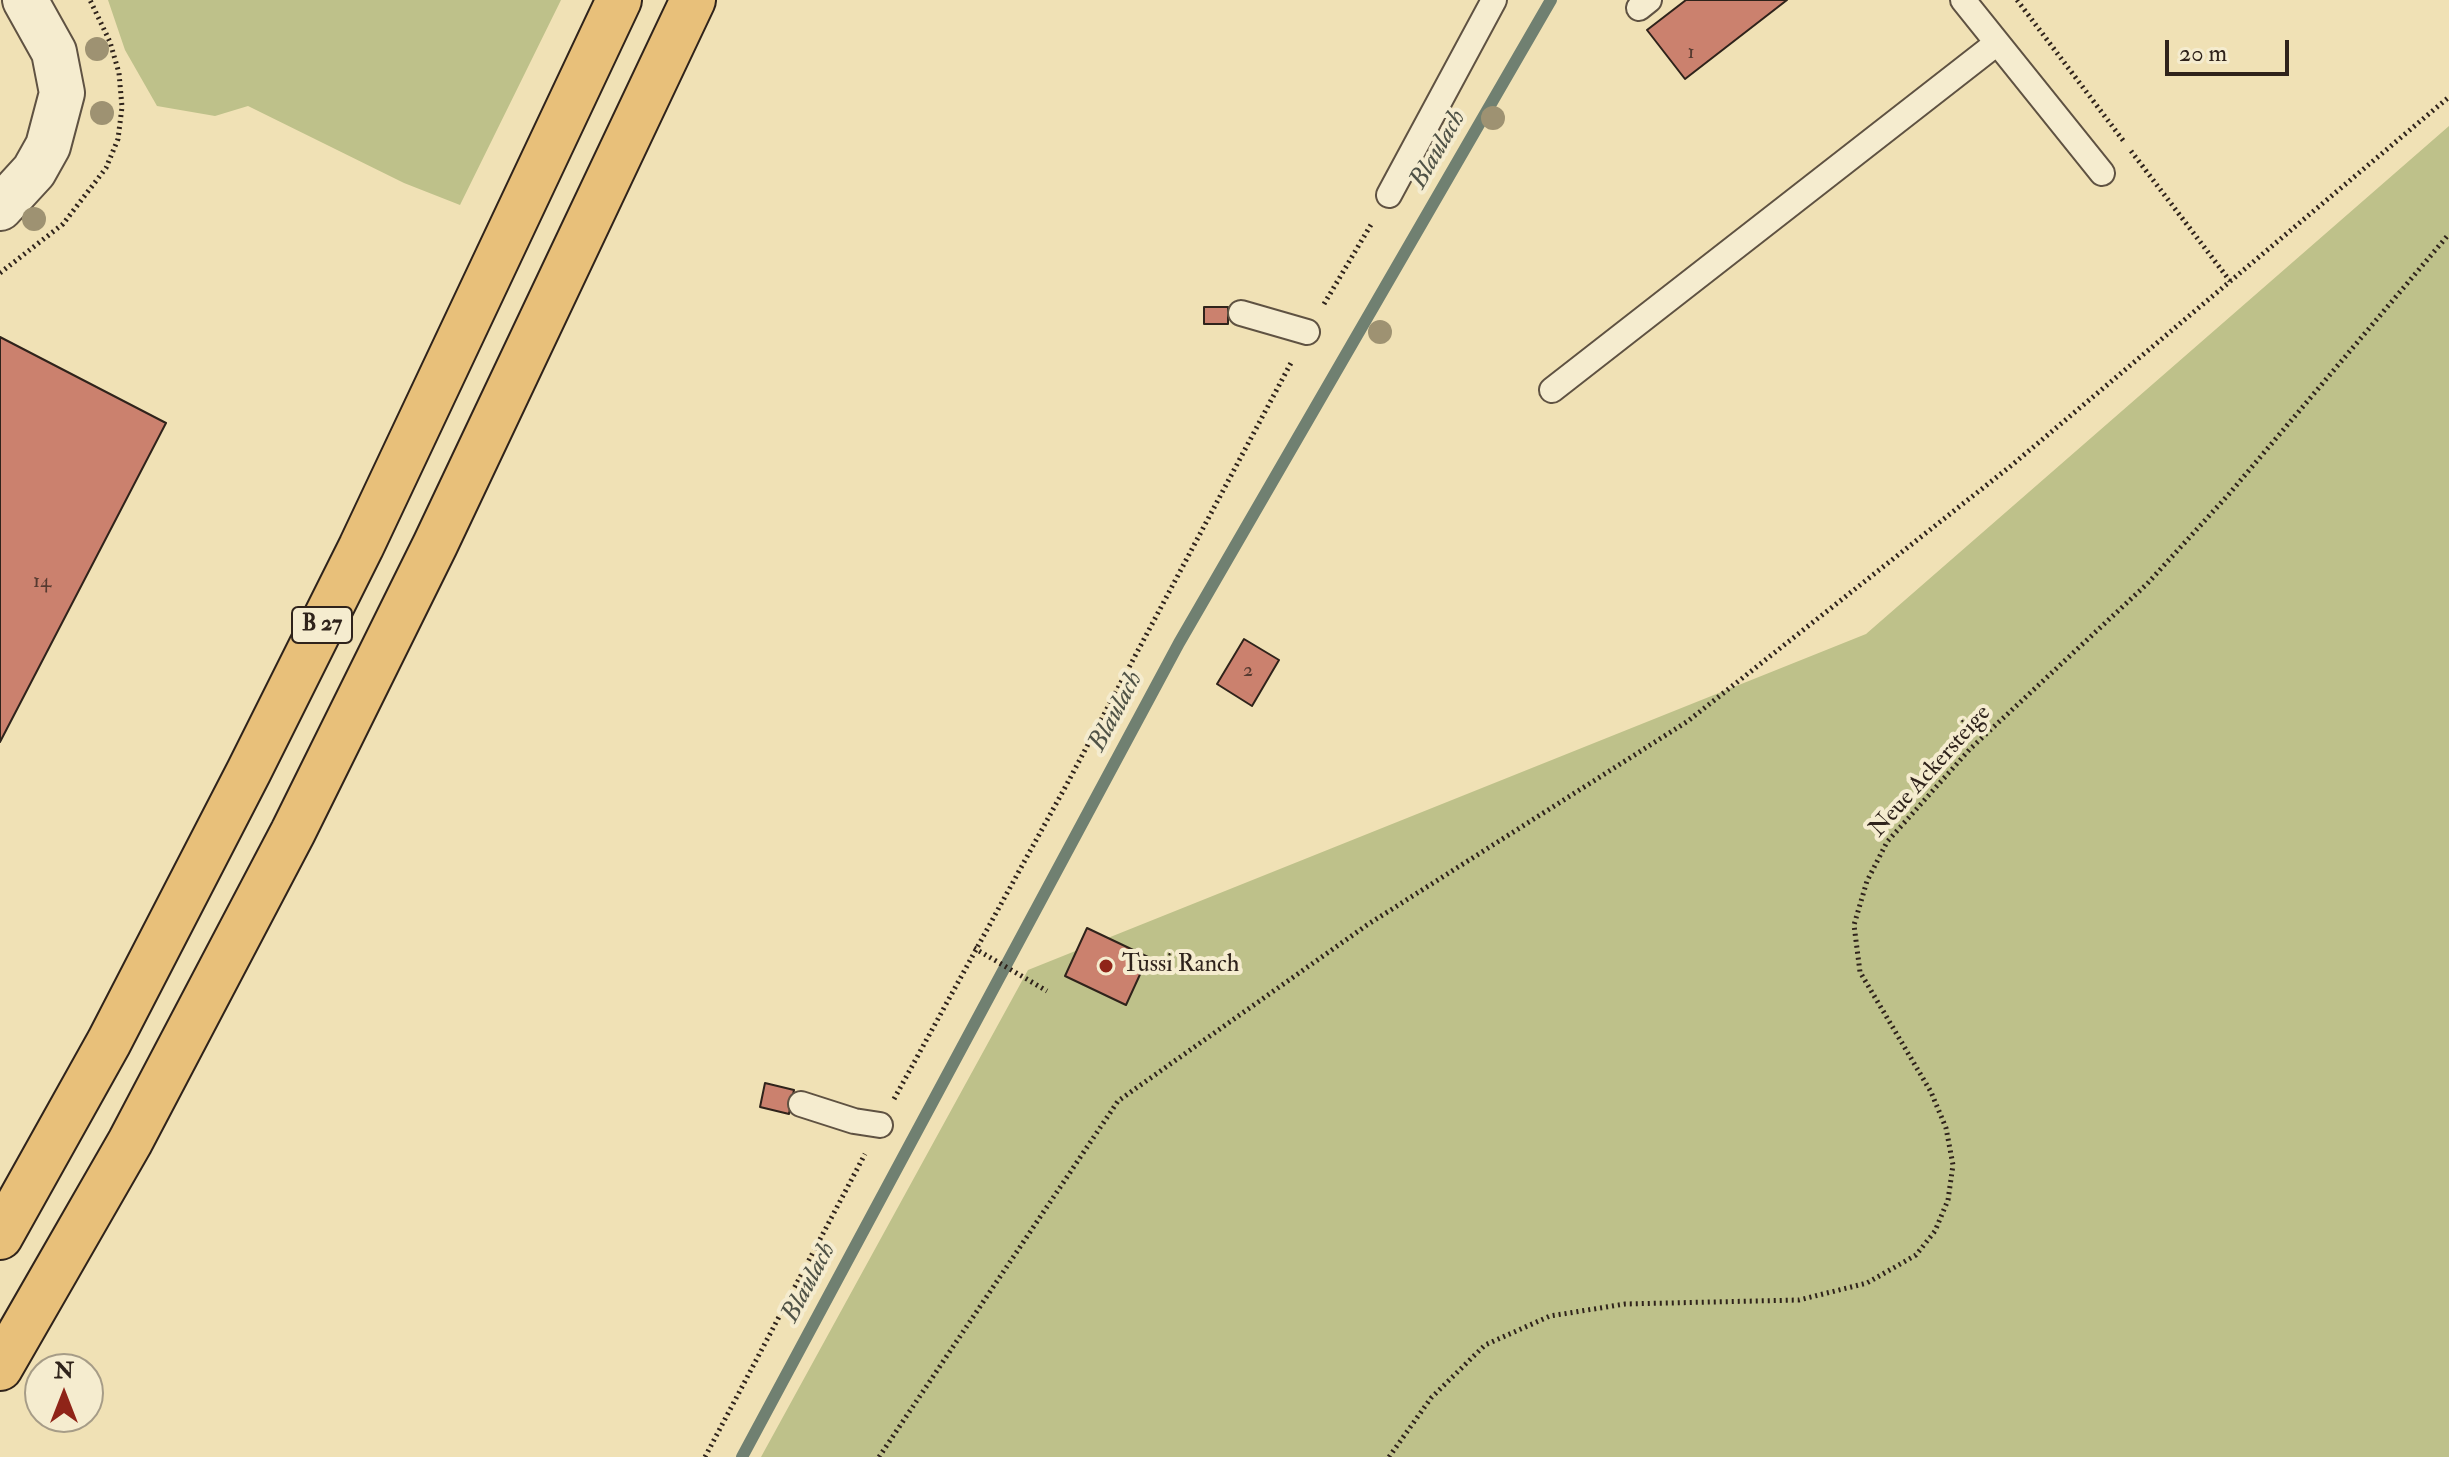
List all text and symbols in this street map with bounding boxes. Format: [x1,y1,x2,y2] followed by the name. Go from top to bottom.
[2169,24,2293,74] scale bar
[2179,38,2227,69] text: 20 m
[1687,42,1695,66] house number: 1
[1404,105,1474,195] water label: Blaulach
[33,571,51,595] house number: 14
[292,607,352,643] road number: B 27
[1243,660,1253,684] house number: 2
[1083,667,1151,757] water label: Blaulach
[1864,700,1998,844] street label: Neue Ackersteige
[1122,952,1239,980] place label: Tussi Ranch
[1097,957,1115,975] marker: Tussi Ranch
[776,1238,844,1328] water label: Blaulach
[24,1353,104,1433] north arrow
[54,1357,74,1385] text: N

